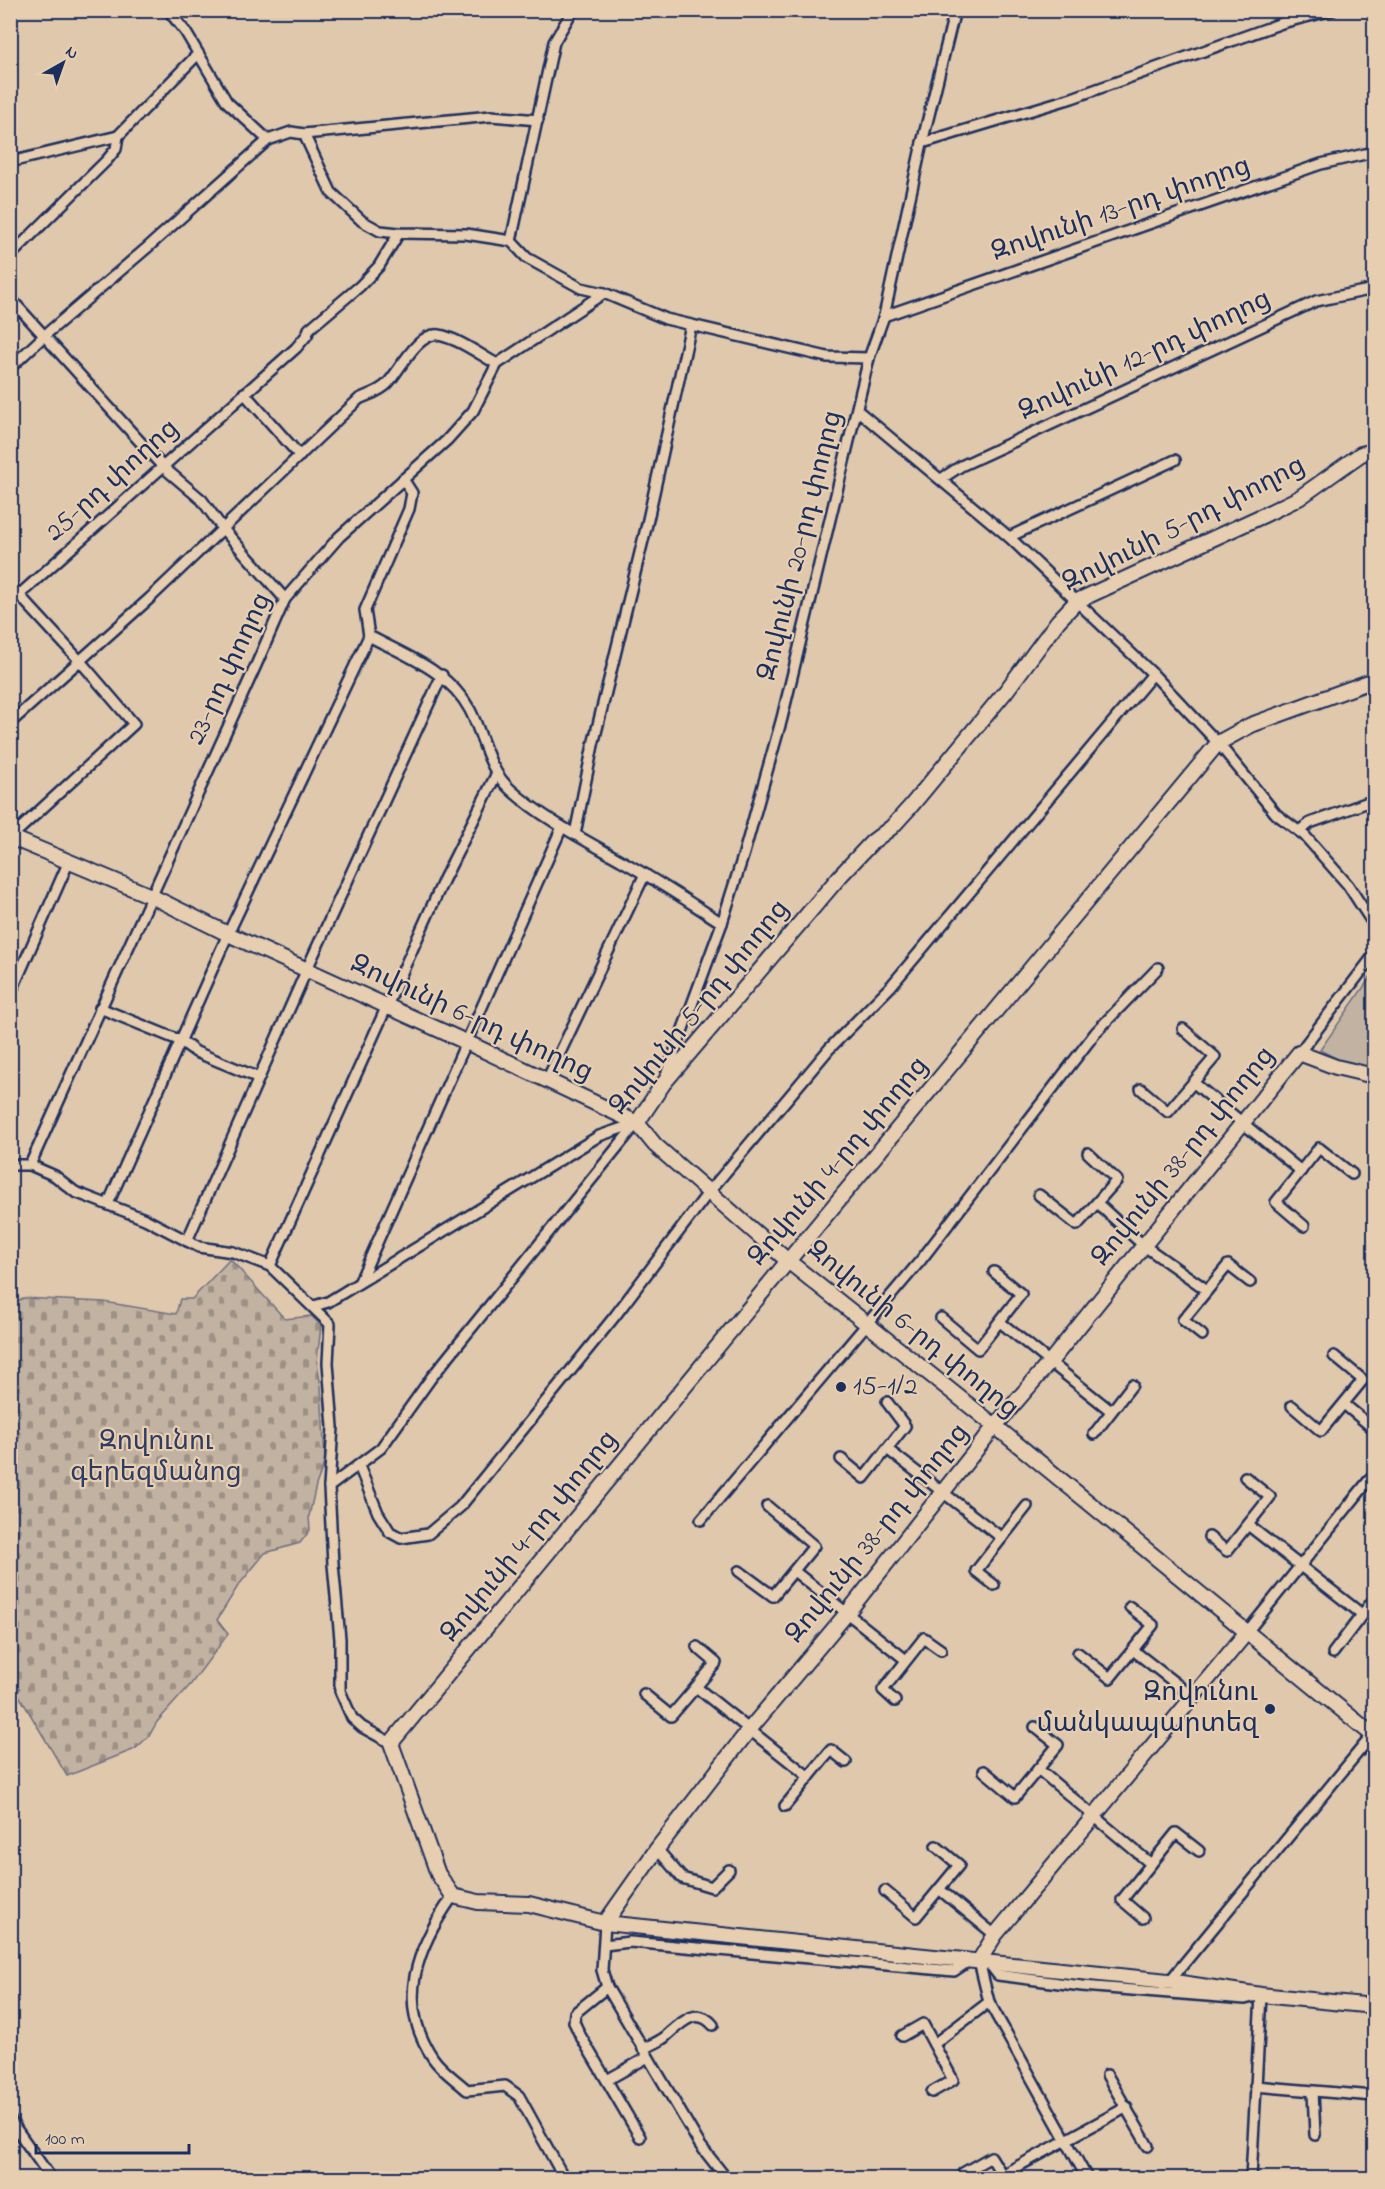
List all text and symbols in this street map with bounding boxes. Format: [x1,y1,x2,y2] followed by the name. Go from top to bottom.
[33,33,93,93] north arrow
[60,40,83,66] text: N
[986,147,1256,273] street label: Զովունի 13-րդ փողոց
[1012,280,1278,432] street label: Զովունի 12-րդ փողոց
[749,407,853,685] street label: Զովունի 20-րդ փողոց
[37,410,189,552] street label: 25-րդ փողոց
[1056,447,1312,603] street label: Զովունի 5-րդ փողոց
[178,586,282,752] street label: 23-րդ փողոց
[601,892,799,1124] street label: Զովունի 5-րդ փողոց
[343,945,599,1093] street label: Զովունի 6-րդ փողոց
[1083,1038,1285,1276] street label: Զովունի 38-րդ փողոց
[739,1048,939,1276] street label: Զովունի 4-րդ փողոց
[797,1232,1027,1428] street label: Զովունի 6-րդ փողոց
[853,1368,918,1407] place label: 15-1/2
[834,1380,848,1394] marker: 15-1/2
[777,1415,979,1653] street label: Զովունի 38-րդ փողոց
[432,1422,628,1652] street label: Զովունի 4-րդ փողոց
[70,1423,242,1493] park label: Զովունու գերեզմանոց
[1037,1674,1260,1744] place label: Զովունու մանկապարտեզ
[1263,1702,1277,1716] marker: Զովունու մանկապարտեզ
[36,2117,189,2155] scale bar
[45,2127,85,2153] text: 100 m

